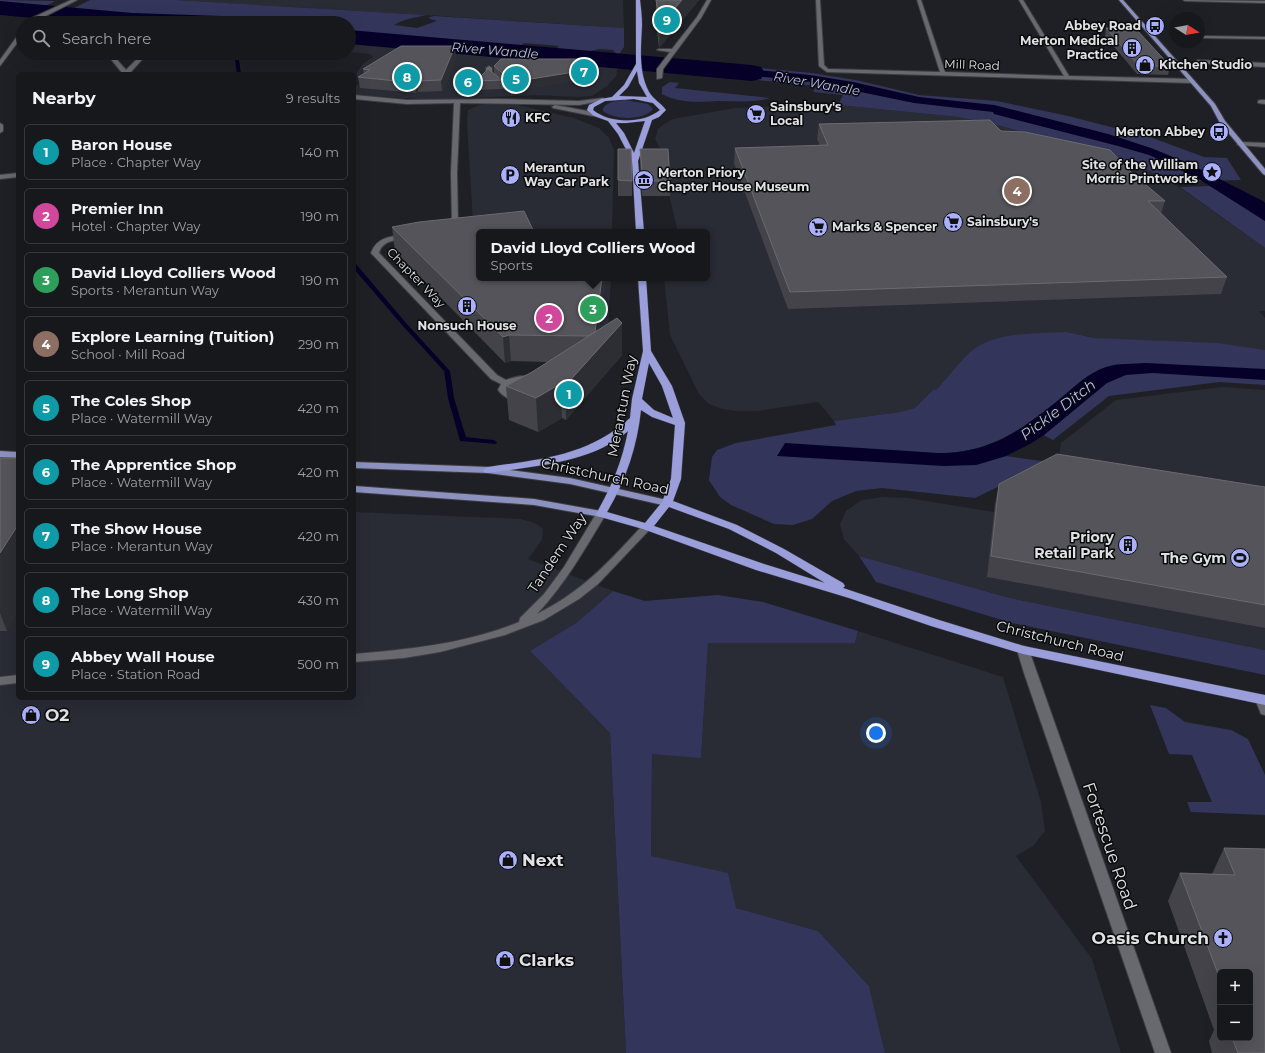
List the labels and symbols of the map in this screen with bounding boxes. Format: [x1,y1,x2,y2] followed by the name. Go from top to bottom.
[654,5,680,35] pin: 9
[1169,12,1205,48] north arrow
[1144,15,1166,37] bus stop icon: Abbey Road
[1064,18,1141,33] place label: Abbey Road
[1020,33,1118,62] place label: Merton Medical Practice
[1121,37,1143,59] building icon: Merton Medical Practice
[451,38,539,62] water label: River Wandle
[1134,54,1156,76] shop icon: Kitchen Studio
[944,56,1000,73] street label: Mill Road
[571,57,597,87] pin: 7
[1159,57,1252,72] place label: Kitchen Studio
[394,62,420,92] pin: 8
[503,64,529,94] pin: 5
[455,67,481,97] pin: 6
[773,68,862,98] water label: River Wandle
[770,99,842,128] place label: Sainsbury's Local
[745,103,767,125] supermarket icon: Sainsbury's Local
[500,107,522,129] restaurant icon: KFC
[525,110,550,125] place label: KFC
[1208,121,1230,143] bus stop icon: Merton Abbey
[1116,124,1206,139] place label: Merton Abbey
[1082,157,1199,186] place label: Site of the William Morris Printworks
[524,160,609,189] place label: Merantun Way Car Park
[1201,161,1223,183] place icon: Site of the William Morris Printworks
[499,164,521,186] parking icon: Merantun Way Car Park
[658,165,809,194] place label: Merton Priory Chapter House Museum
[633,169,655,191] museum icon: Merton Priory Chapter House Museum
[1004,176,1030,206] pin: 4
[942,211,964,233] supermarket icon: Sainsbury's
[967,214,1039,229] place label: Sainsbury's
[807,216,829,238] supermarket icon: Marks & Spencer
[832,219,937,234] place label: Marks & Spencer
[384,244,449,311] street label: Chapter Way
[580,294,606,324] pin: 3
[456,295,478,317] building icon: Nonsuch House
[536,303,562,333] pin: 2
[418,318,517,333] place label: Nonsuch House
[603,353,641,458] street label: Merantun Way
[1016,375,1099,444] water label: Pickle Ditch
[556,379,582,409] pin: 1
[539,454,671,498] street label: Christchurch Road
[524,509,590,596] street label: Tandem Way
[1034,528,1115,562] place label: Priory Retail Park
[1117,534,1139,556] building icon: Priory Retail Park
[1229,547,1251,569] sports icon: The Gym
[1161,549,1226,567] place label: The Gym
[995,616,1125,666] street label: Christchurch Road
[20,704,42,726] shop icon: O2
[45,705,69,725] place label: O2
[866,723,886,743] your location
[1079,780,1141,912] street label: Fortescue Road
[497,849,519,871] shop icon: Next
[522,850,564,870] place label: Next
[1212,927,1234,949] church icon: Oasis Church
[1092,928,1209,948] place label: Oasis Church
[494,949,516,971] shop icon: Clarks
[519,950,574,970] place label: Clarks

